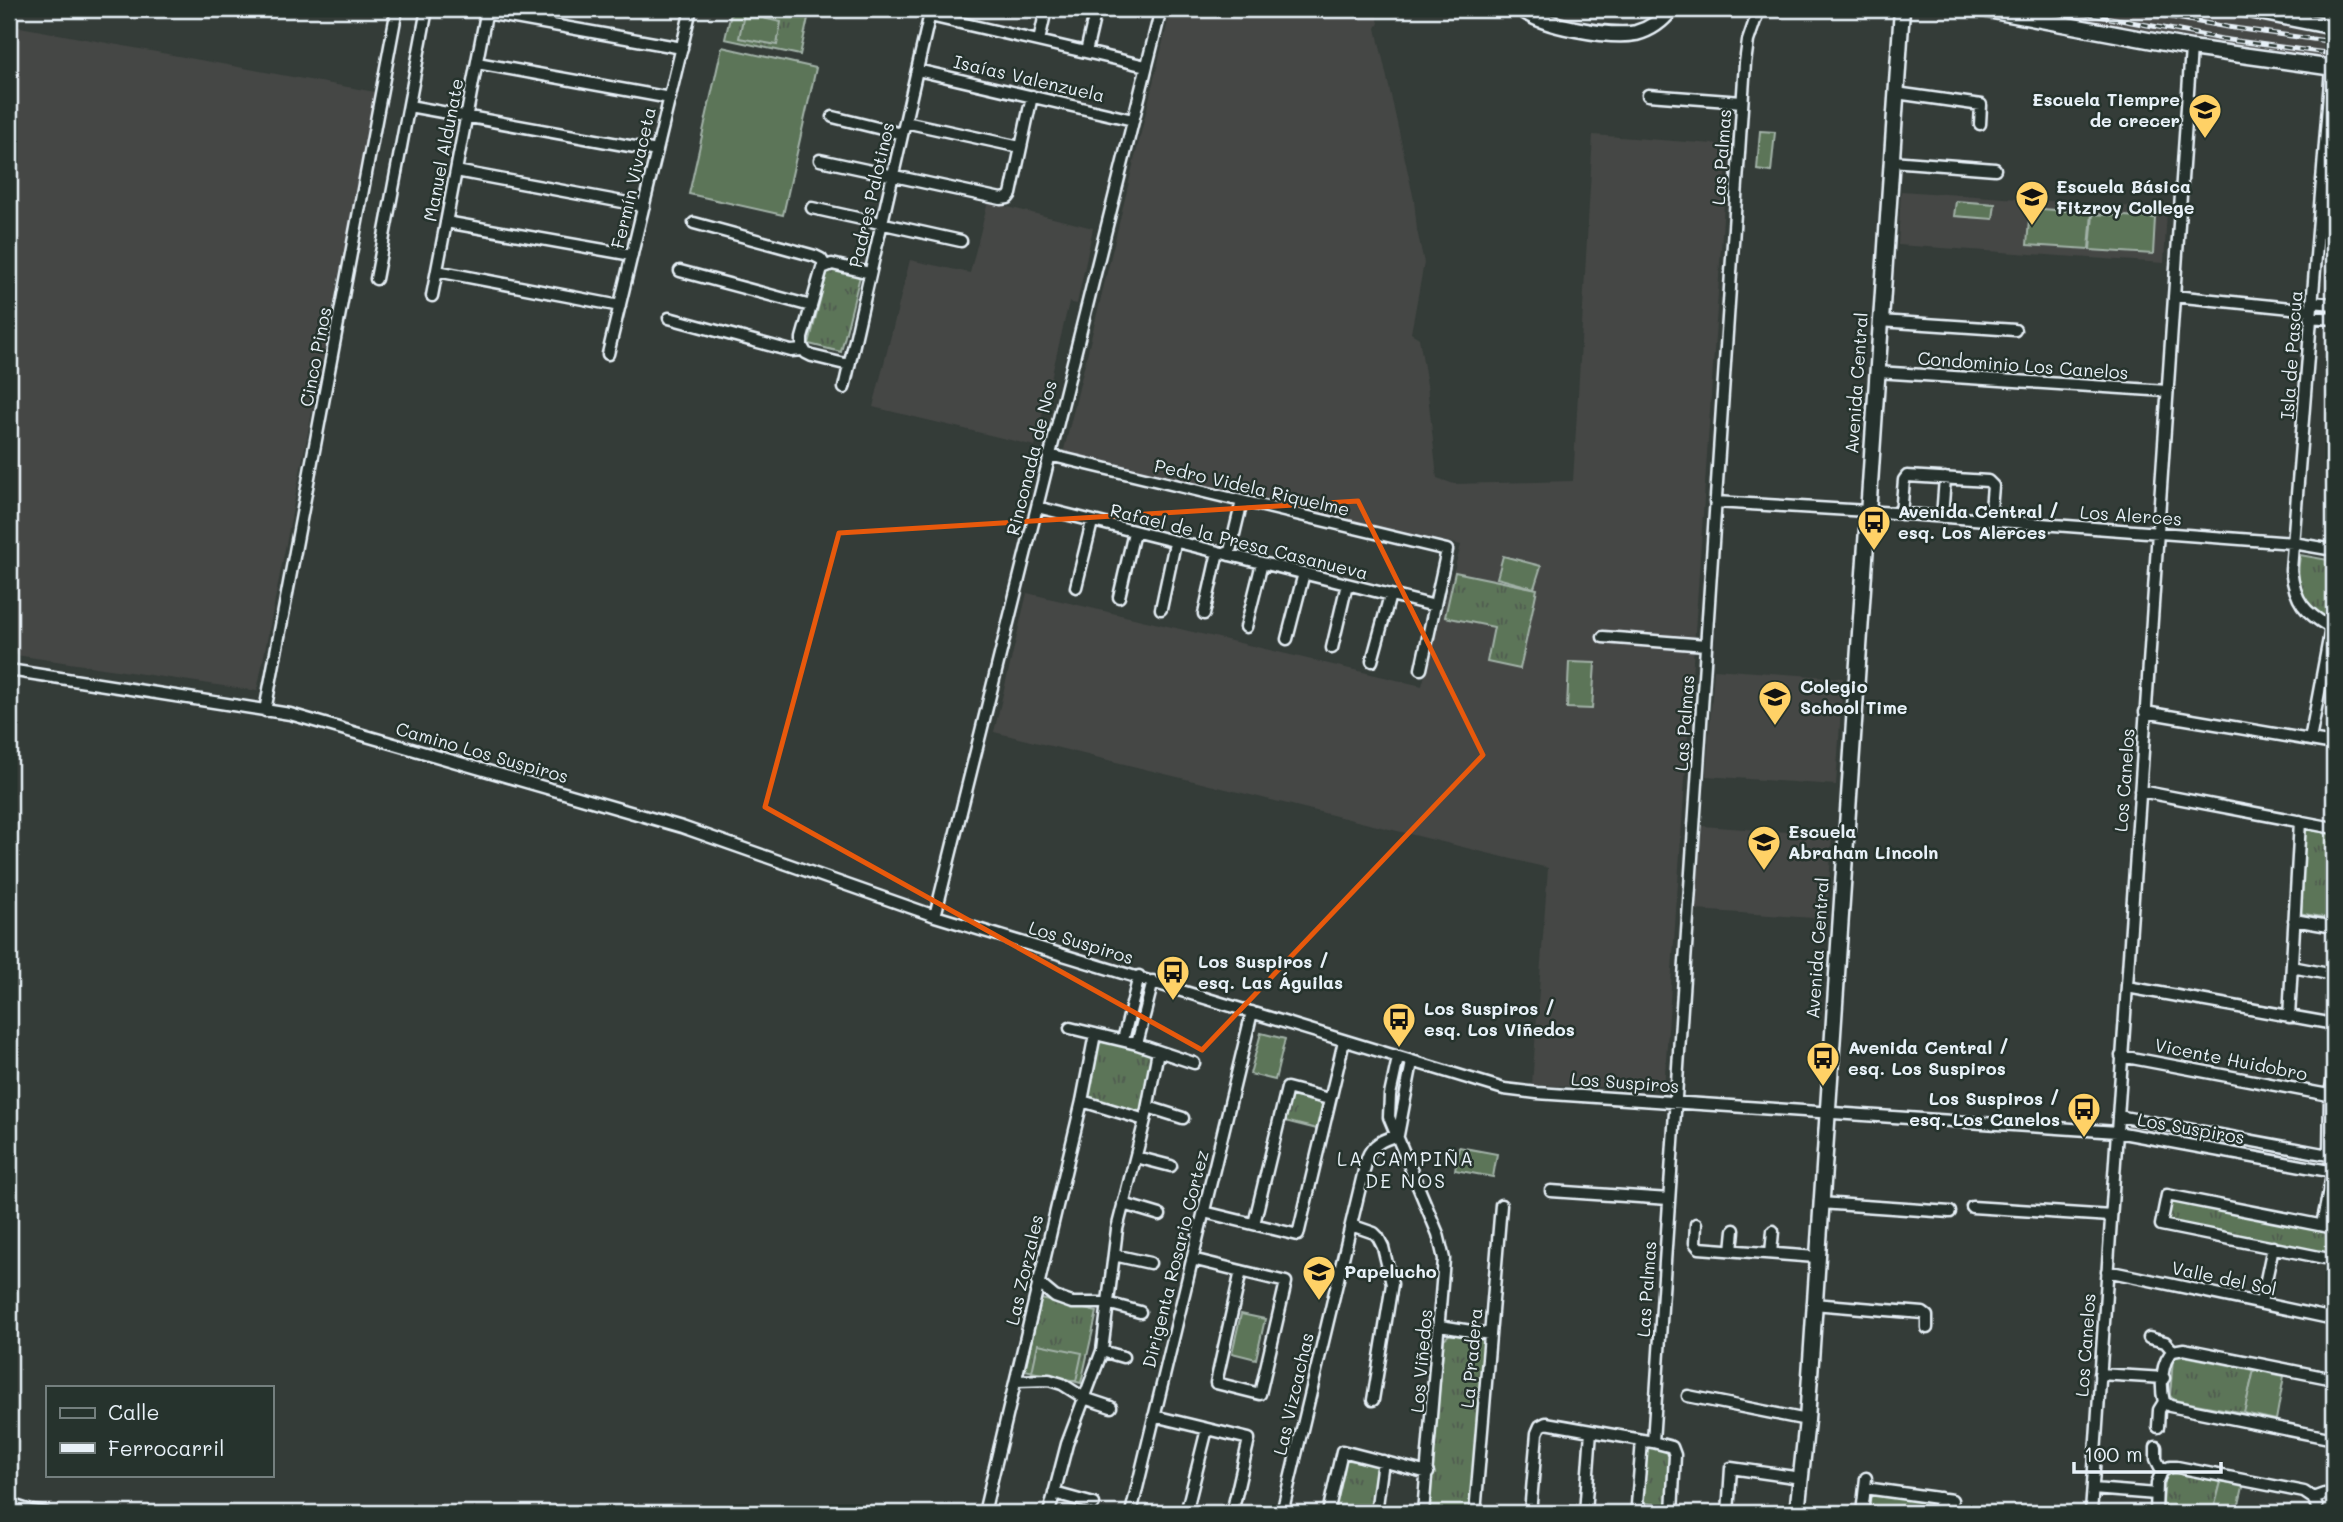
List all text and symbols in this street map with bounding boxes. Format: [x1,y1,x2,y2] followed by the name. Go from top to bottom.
[951,49,1107,107] street label: Isaías Valenzuela
[417,76,469,223] street label: Manuel Aldunate
[2032,87,2180,132] place label: Escuela Tiempre de crecer
[2186,91,2224,140] school or university icon: Escuela Tiempre de crecer
[605,105,661,251] street label: Fermín Vivaceta
[1706,108,1736,206] street label: Las Palmas
[843,120,899,270] street label: Padres Palotinos
[2056,174,2195,219] place label: Escuela Básica Fitzroy College
[2013,178,2051,227] school or university icon: Escuela Básica Fitzroy College
[2275,290,2307,420] street label: Isla de Pascua
[294,305,336,409] street label: Cinco Pinos
[1839,311,1873,455] street label: Avenida Central
[1917,346,2129,384] street label: Condominio Los Canelos
[1000,378,1062,538] street label: Rinconada de Nos
[1152,453,1352,521] street label: Pedro Videla Riquelme
[1108,497,1371,585] street label: Rafael de la Presa Casanueva
[1898,499,2059,544] place label: Avenida Central / esq. Los Alerces
[2079,499,2183,531] street label: Los Alerces
[1855,503,1893,552] bus stop icon: Avenida Central / esq. Los Alerces
[1669,674,1699,772] street label: Las Palmas
[1800,674,1908,719] place label: Colegio School Time
[1756,678,1794,727] school or university icon: Colegio School Time
[393,716,572,788] street label: Camino Los Suspiros
[2108,727,2140,833] street label: Los Canelos
[1788,819,1938,864] place label: Escuela Abraham Lincoln
[1745,823,1783,872] school or university icon: Escuela Abraham Lincoln
[1800,876,1834,1020] street label: Avenida Central
[1026,915,1137,969] street label: Los Suspiros
[1198,949,1343,994] place label: Los Suspiros / esq. Las Águilas
[1154,953,1192,1002] bus stop icon: Los Suspiros / esq. Las Águilas
[1424,996,1575,1041] place label: Los Suspiros / esq. Los Viñedos
[1380,1000,1418,1049] bus stop icon: Los Suspiros / esq. Los Viñedos
[2153,1032,2310,1086] street label: Vicente Huidobro
[1848,1035,2009,1080] place label: Avenida Central / esq. Los Suspiros
[1804,1039,1842,1088] bus stop icon: Avenida Central / esq. Los Suspiros
[1570,1066,1680,1098] street label: Los Suspiros
[1909,1086,2060,1131] place label: Los Suspiros / esq. Los Canelos
[2065,1090,2103,1139] bus stop icon: Los Suspiros / esq. Los Canelos
[2136,1107,2247,1149] street label: Los Suspiros
[1337,1146,1475,1193] district label: LA CAMPIÑA DE NOS
[1136,1147,1214,1370] street label: Dirigenta Rosario Cortez
[1000,1212,1048,1327] street label: Las Zorzales
[1631,1240,1661,1338] street label: Las Palmas
[1300,1253,1338,1302] school or university icon: Papelucho
[2169,1255,2279,1301] street label: Valle del Sol
[1344,1259,1437,1283] place label: Papelucho
[2069,1292,2101,1398] street label: Los Canelos
[1455,1307,1487,1409] street label: La Pradera
[1405,1308,1437,1414] street label: Los Viñedos
[1267,1330,1319,1457] street label: Las Vizcachas
[46,1386,273,1476] legend
[108,1398,160,1425] text: Calle
[2074,1431,2220,1475] scale bar
[108,1434,225,1461] text: Ferrocarril
[2084,1440,2143,1467] text: 100 m

